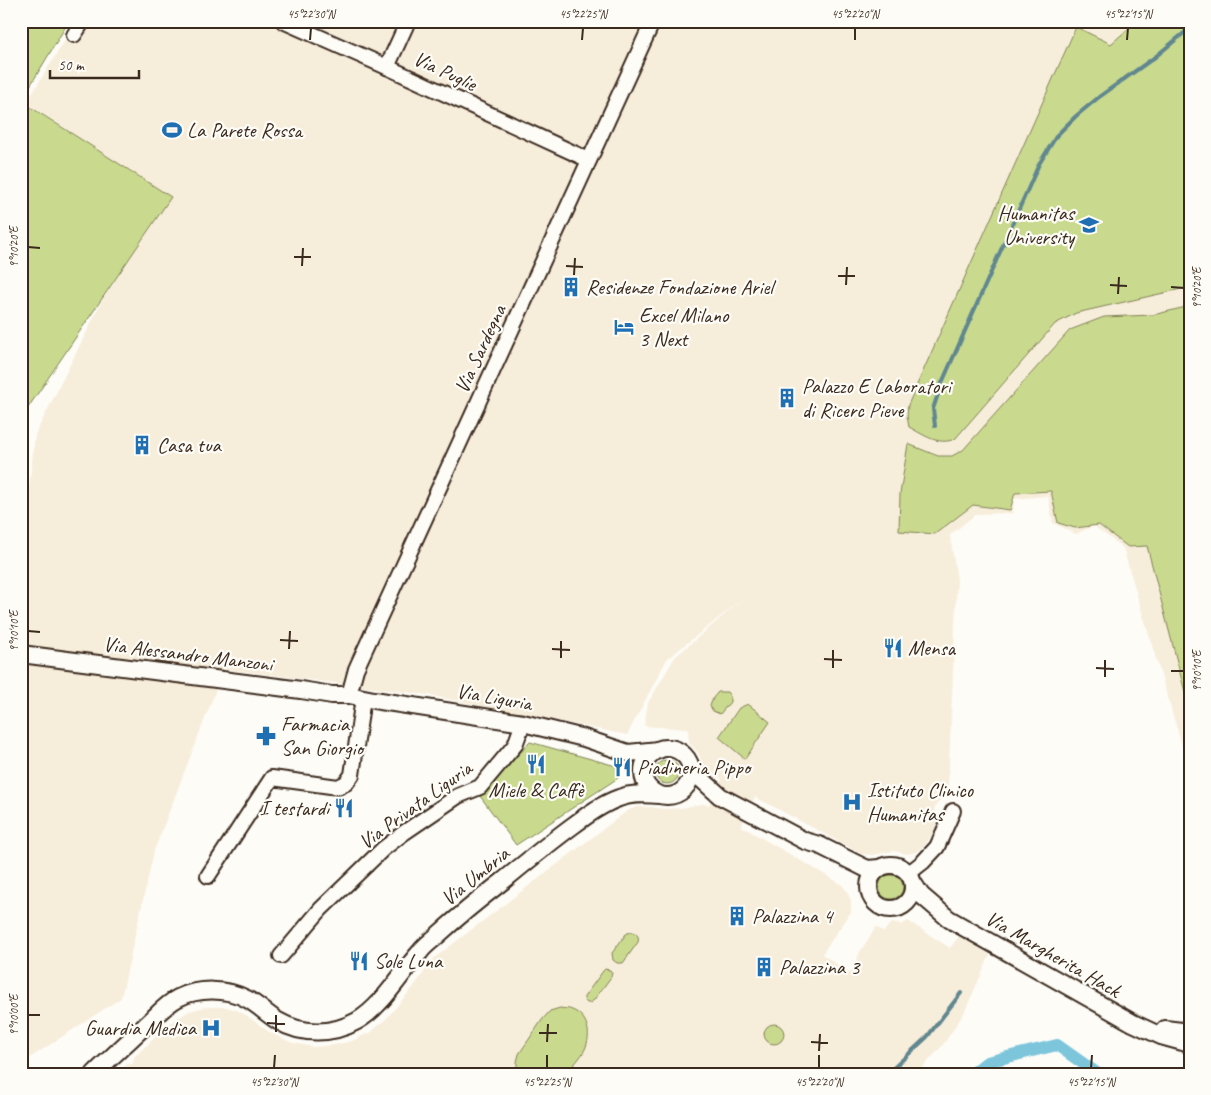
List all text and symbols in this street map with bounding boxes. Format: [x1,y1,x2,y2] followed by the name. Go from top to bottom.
[287,6,336,22] text: 45°22'30"N
[559,6,608,22] text: 45°22'25"N
[831,6,880,22] text: 45°22'20"N
[1104,6,1153,22] text: 45°22'15"N
[409,45,482,97] street label: Via Puglie
[50,48,139,80] scale bar
[58,56,85,75] text: 50 m
[187,117,304,143] place label: La Parete Rossa
[161,119,183,141] sports icon: La Parete Rossa
[998,200,1076,250] place label: Humanitas University
[1078,214,1100,236] school or university icon: Humanitas University
[6,225,22,268] text: 9°10'20"E
[1189,266,1205,309] text: 9°10'20"E
[586,274,776,300] place label: Residenze Fondazione Ariel
[560,276,582,298] building icon: Residenze Fondazione Ariel
[448,299,512,397] street label: Via Sardegna
[639,302,730,352] place label: Excel Milano 3 Next
[613,316,635,338] hotel icon: Excel Milano 3 Next
[802,373,954,423] place label: Palazzo E Laboratori di Ricerc Pieve
[776,387,798,409] building icon: Palazzo E Laboratori di Ricerc Pieve
[157,432,222,458] place label: Casa tua
[131,434,153,456] building icon: Casa tua
[6,609,22,652] text: 9°10'10"E
[102,631,277,678] street label: Via Alessandro Manzoni
[908,635,957,661] place label: Mensa
[882,637,904,659] restaurant icon: Mensa
[1189,649,1205,692] text: 9°10'10"E
[454,678,536,717] street label: Via Liguria
[281,711,365,761] place label: Farmacia San Giorgio
[255,725,277,747] pharmacy icon: Farmacia San Giorgio
[525,753,547,775] restaurant icon: Miele & Caffè
[353,754,479,855] street label: Via Privata Liguria
[637,754,753,780] place label: Piadineria Pippo
[611,756,633,778] restaurant icon: Piadineria Pippo
[489,777,586,803] place label: Miele & Caffè
[867,777,975,827] place label: Istituto Clinico Humanitas
[841,791,863,813] hospital icon: Istituto Clinico Humanitas
[259,795,332,821] place label: I testardi
[333,797,355,819] restaurant icon: I testardi
[436,840,516,911] street label: Via Umbria
[752,903,835,929] place label: Palazzina 4
[726,905,748,927] building icon: Palazzina 4
[981,905,1127,1004] street label: Via Margherita Hack
[374,948,444,974] place label: Sole Luna
[348,950,370,972] restaurant icon: Sole Luna
[779,954,861,980] place label: Palazzina 3
[753,956,775,978] building icon: Palazzina 3
[6,993,22,1036] text: 9°10'00"E
[85,1015,198,1041] place label: Guardia Medica
[200,1017,222,1039] hospital icon: Guardia Medica
[250,1074,299,1090] text: 45°22'30"N
[523,1074,572,1090] text: 45°22'25"N
[795,1074,844,1090] text: 45°22'20"N
[1067,1074,1116,1090] text: 45°22'15"N

